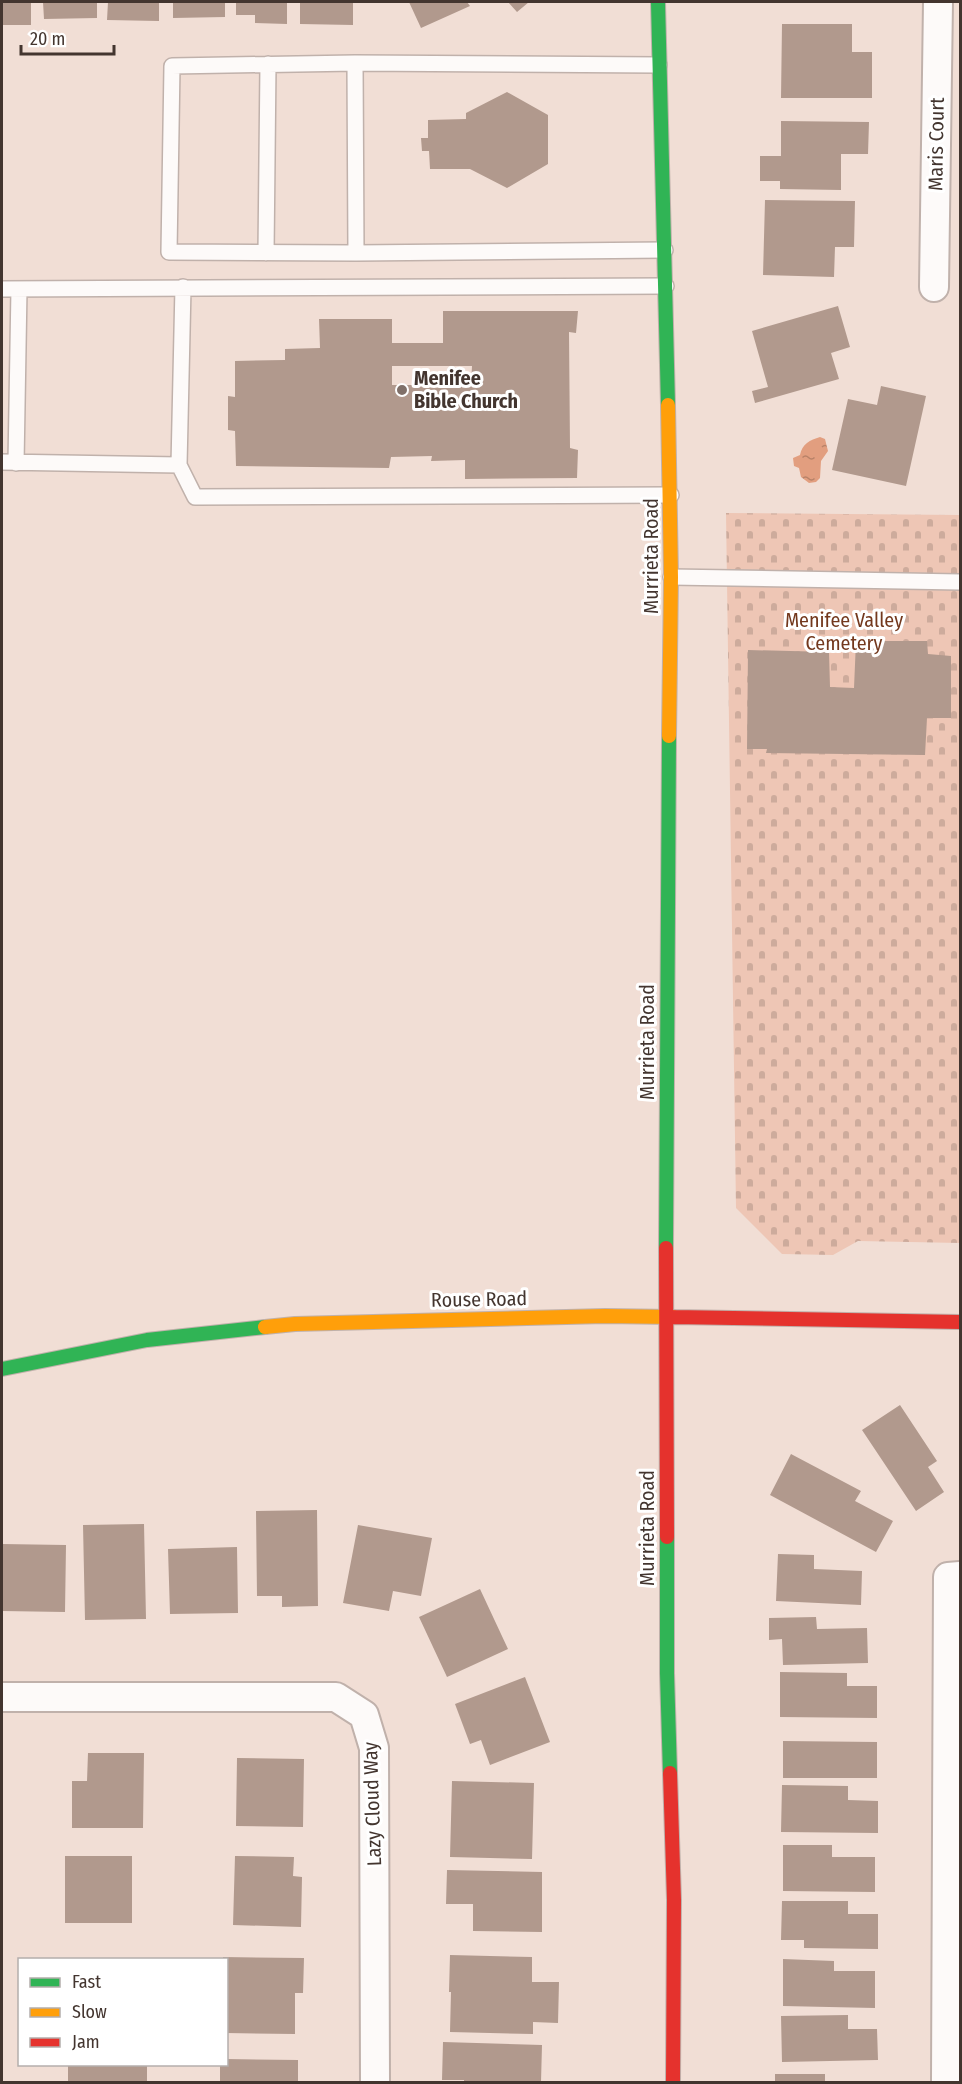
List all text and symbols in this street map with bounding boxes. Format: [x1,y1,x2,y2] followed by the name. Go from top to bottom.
[21,18,114,56] scale bar
[30,28,65,50] text: 20 m
[923,97,949,191] street label: Maris Court
[414,366,518,413] place label: Menifee Bible Church
[395,383,409,397] marker: Menifee Bible Church
[639,498,663,614] street label: Murrieta Road
[785,608,903,655] park label: Menifee Valley Cemetery
[635,984,659,1100] street label: Murrieta Road
[431,1286,527,1312] street label: Rouse Road
[635,1470,659,1586] street label: Murrieta Road
[358,1741,386,1867] street label: Lazy Cloud Way
[18,1958,228,2066] legend
[72,1971,101,1993] text: Fast
[72,2001,107,2023] text: Slow
[72,2031,100,2053] text: Jam

